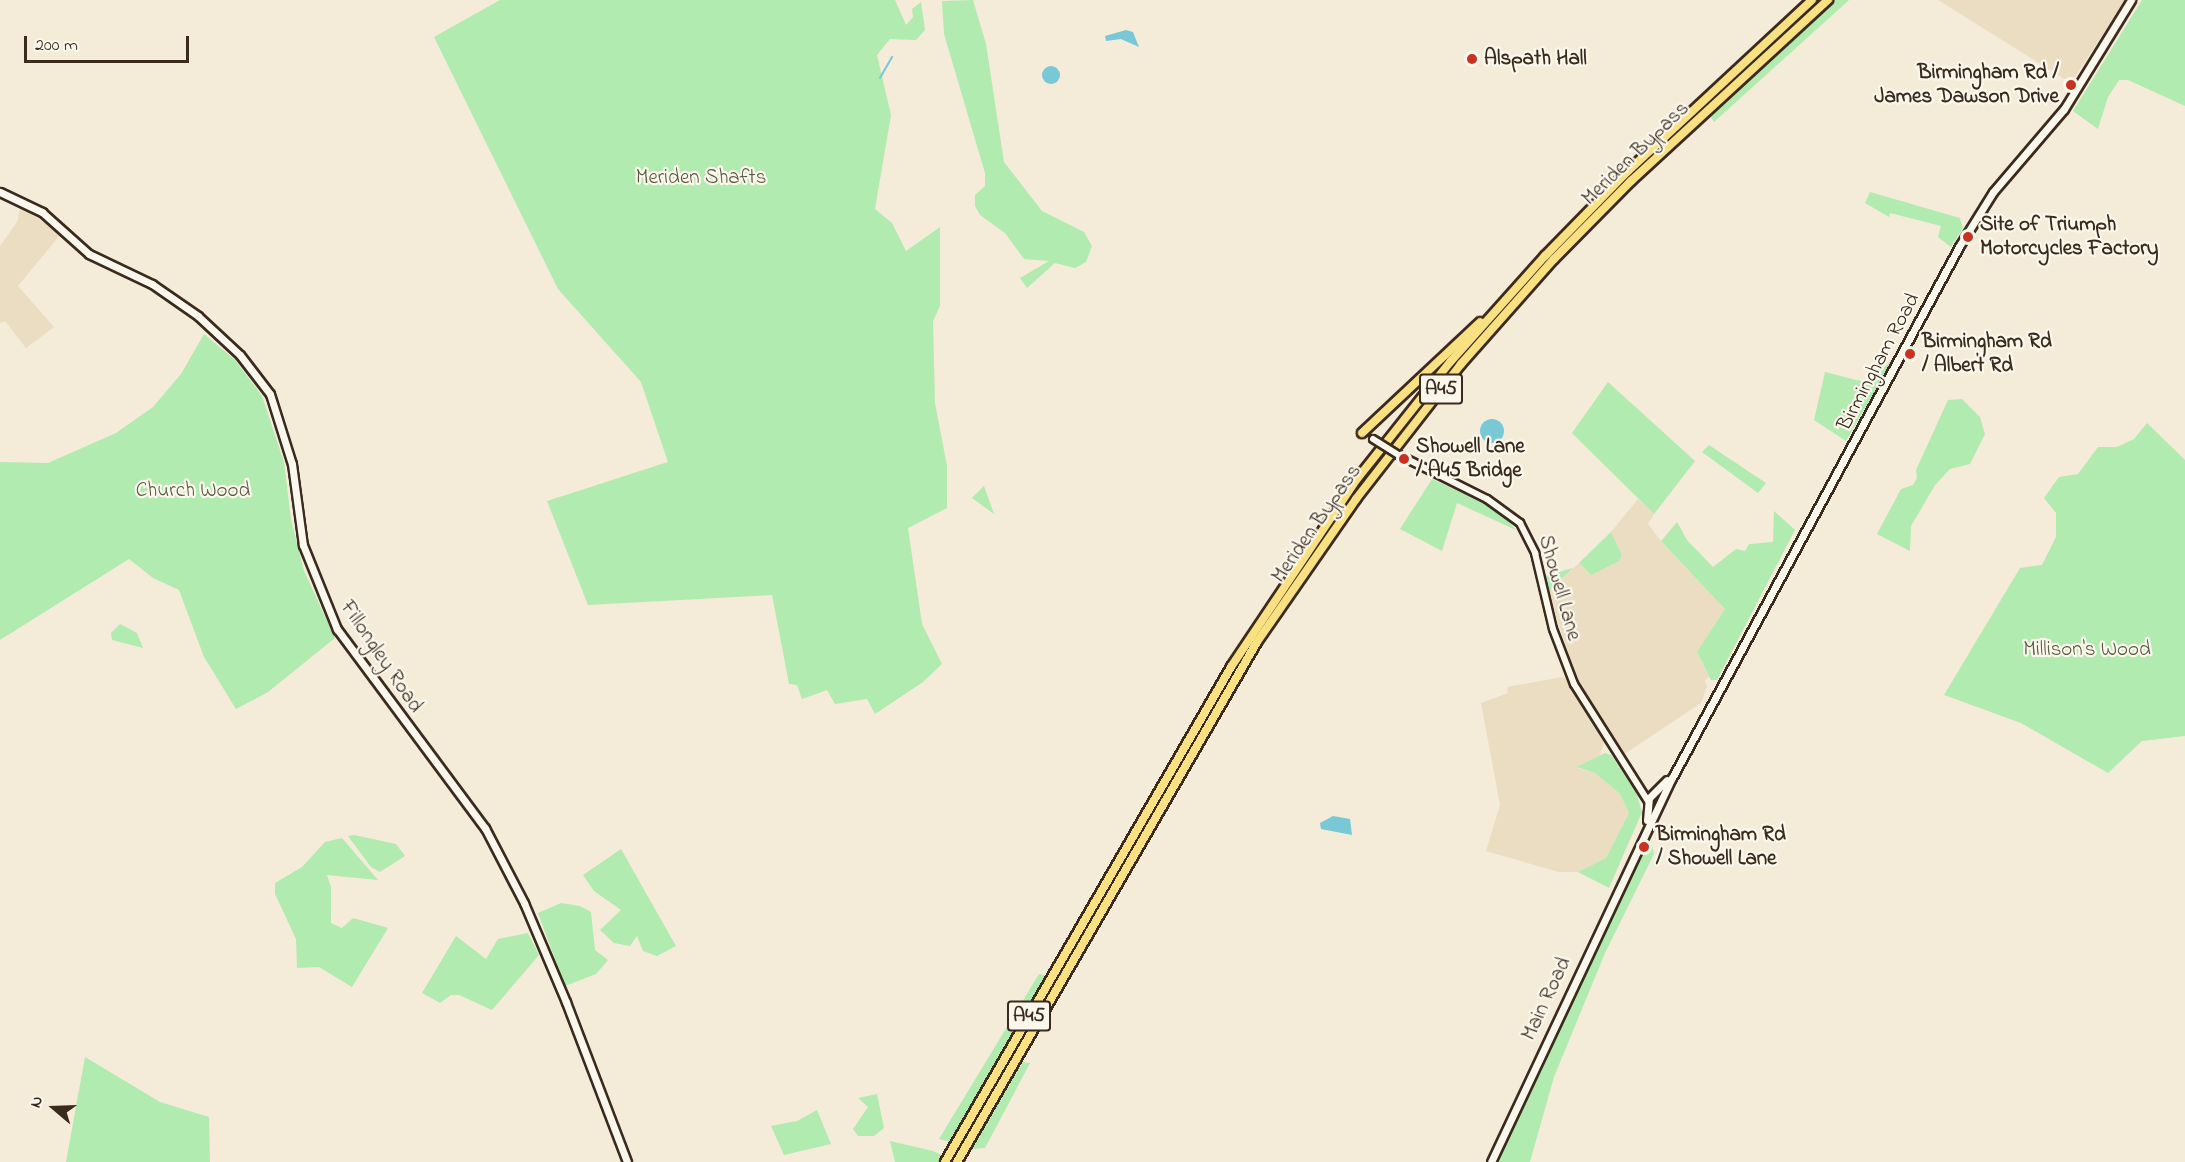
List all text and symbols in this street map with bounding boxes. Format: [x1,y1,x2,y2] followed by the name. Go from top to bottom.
[27,24,192,62] scale bar
[35,33,78,59] text: 200 m
[1484,46,1587,72] place label: Alspath Hall
[1465,52,1479,66] marker: Alspath Hall
[1874,60,2059,110] place label: Birmingham Rd / James Dawson Drive
[2064,78,2078,92] marker: Birmingham Rd / James Dawson Drive
[1577,97,1695,211] street label: Meriden Bypass
[636,165,766,191] park label: Meriden Shafts
[1980,212,2158,262] place label: Site of Triumph Motorcycles Factory
[1961,230,1975,244] marker: Site of Triumph Motorcycles Factory
[1832,289,1926,435] street label: Birmingham Road
[1922,329,2052,379] place label: Birmingham Rd / Albert Rd
[1903,347,1917,361] marker: Birmingham Rd / Albert Rd
[1418,372,1464,406] road number: A45
[1416,434,1525,484] place label: Showell Lane / A45 Bridge
[1397,452,1411,466] marker: Showell Lane / A45 Bridge
[1267,460,1367,588] street label: Meriden Bypass
[136,478,250,504] park label: Church Wood
[1532,532,1586,644] street label: Showell Lane
[334,596,428,718] street label: Fillongley Road
[2023,637,2151,663] park label: Millison's Wood
[1656,822,1786,872] place label: Birmingham Rd / Showell Lane
[1637,840,1651,854] marker: Birmingham Rd / Showell Lane
[1517,953,1577,1045] street label: Main Road
[1006,999,1052,1033] road number: A45
[24,1078,84,1138] north arrow
[24,1093,50,1111] text: N

